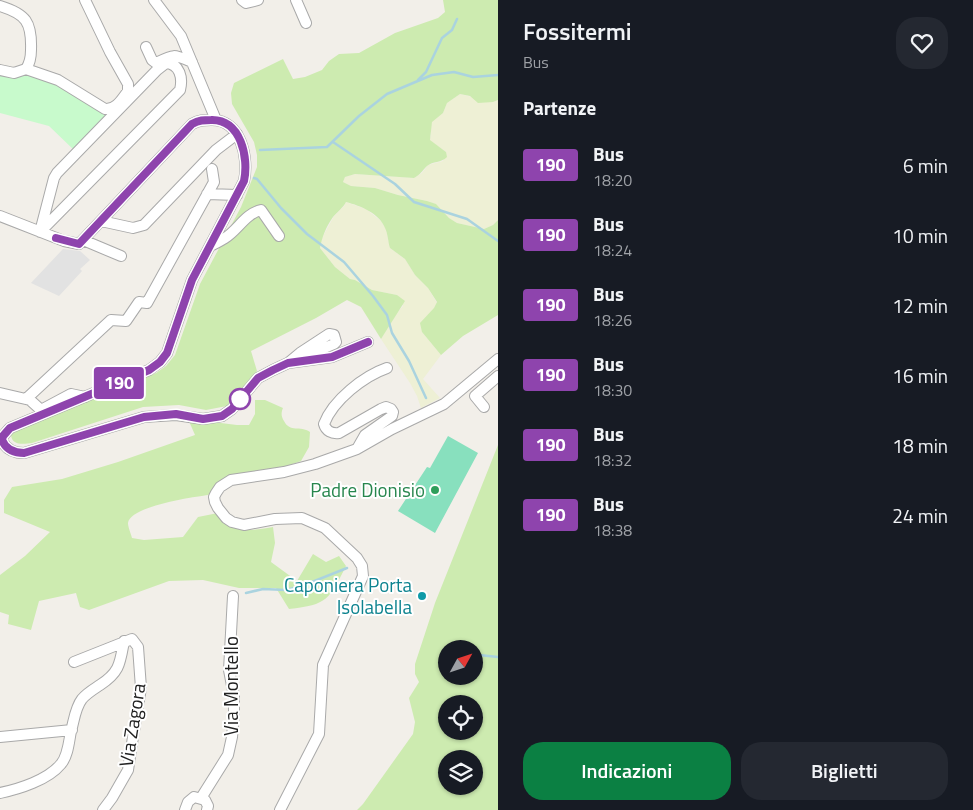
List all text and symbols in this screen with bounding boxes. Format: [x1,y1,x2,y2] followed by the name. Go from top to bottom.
[523,13,632,49] text: Fossitermi
[896,17,948,69] button: heart
[523,50,549,74] text: Bus
[523,93,596,122] text: Partenze
[593,139,624,168] text: Bus
[535,151,566,178] text: 190
[903,151,948,180] text: 6 min
[593,168,632,192] text: 18:20
[593,209,624,238] text: Bus
[535,221,566,248] text: 190
[892,221,948,250] text: 10 min
[593,238,632,262] text: 18:24
[593,279,624,308] text: Bus
[535,291,566,318] text: 190
[892,291,948,320] text: 12 min
[593,308,632,332] text: 18:26
[593,349,624,378] text: Bus
[535,361,566,388] text: 190
[892,361,948,390] text: 16 min
[90,367,148,399] line badge: 190
[104,369,134,396] text: 190
[593,378,632,402] text: 18:30
[229,388,251,410] unlabelled marker
[593,419,624,448] text: Bus
[535,431,566,458] text: 190
[892,431,948,460] text: 18 min
[593,448,632,472] text: 18:32
[310,475,425,504] place label: Padre Dionisio
[429,484,441,496] marker: Padre Dionisio
[593,489,624,518] text: Bus
[535,501,566,528] text: 190
[892,501,948,530] text: 24 min
[593,518,632,542] text: 18:38
[284,570,412,621] place label: Caponiera Porta Isolabella
[416,590,428,602] marker: Caponiera Porta Isolabella
[216,636,245,736] street label: Via Montello
[438,640,482,685] north arrow
[438,640,483,795] map controls
[111,680,153,769] street label: Via Zagora
[438,695,483,740] button: locate
[523,742,731,800] button: Indicazioni
[741,742,948,800] button: Biglietti
[438,750,483,795] button: layers

